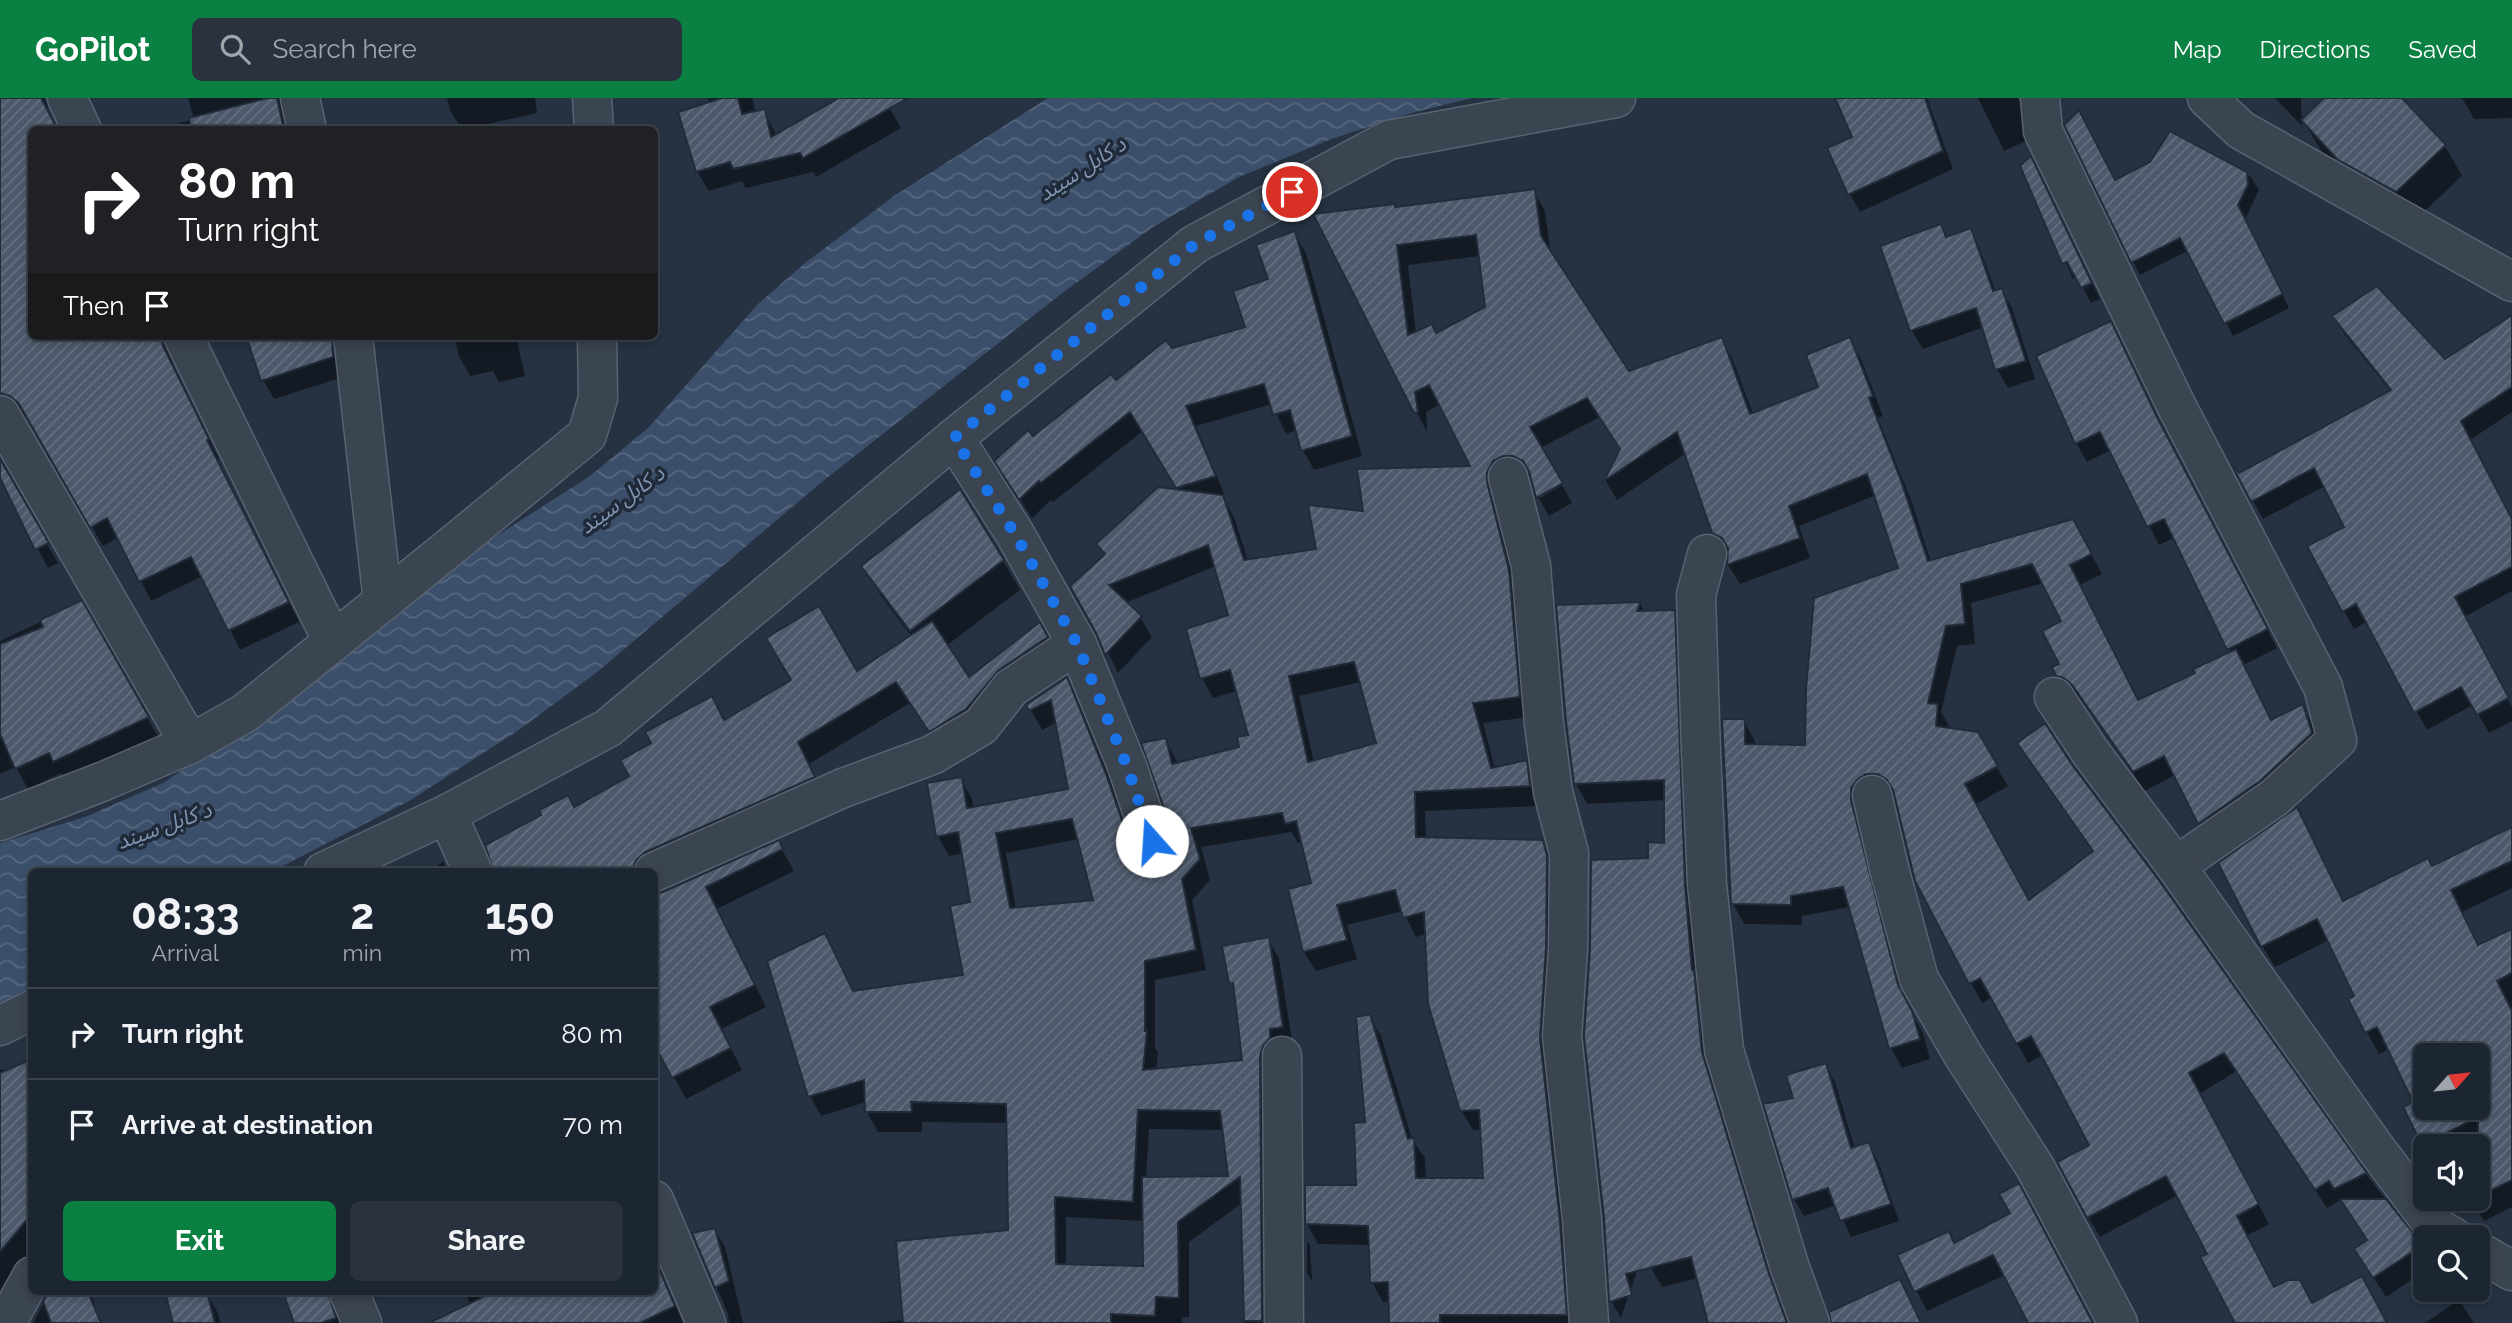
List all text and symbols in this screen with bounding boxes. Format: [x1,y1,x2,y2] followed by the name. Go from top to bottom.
[192,18,682,81] search box
[35,30,150,69] text: GoPilot
[216,30,254,68] icon: search
[272,34,417,64] text: Search here
[2173,35,2222,64] text: Map
[2260,35,2370,64] text: Directions
[2408,35,2477,64] text: Saved
[1033,131,1131,206] water label: د کابل سيند
[178,152,295,209] text: 80 m
[63,154,154,245] icon: right
[1262,162,1322,222] pin
[1273,173,1311,211] icon: arrive
[178,211,319,248] text: Turn right
[138,287,176,325] icon: arrive
[63,291,124,321] text: Then
[574,460,670,539] water label: د کابل سيند
[113,797,215,854] water label: د کابل سيند
[1115,804,1189,878] position arrow
[131,890,239,939] text: 08:33
[350,890,374,939] text: 2
[485,890,555,939] text: 150
[152,939,219,966] text: Arrival
[343,939,382,966] text: min
[509,939,531,966] text: m
[63,1015,101,1053] icon: right
[122,1019,243,1049] text: Turn right
[561,1019,623,1049] text: 80 m
[2413,1043,2490,1120] north arrow
[2413,1043,2490,1302] map controls
[63,1106,101,1144] icon: arrive
[122,1110,373,1140] text: Arrive at destination
[563,1110,623,1140] text: 70 m
[2413,1134,2490,1211] button: sound
[63,1201,336,1281] button: Exit
[350,1201,623,1281] button: Share
[2413,1225,2490,1302] button: search

